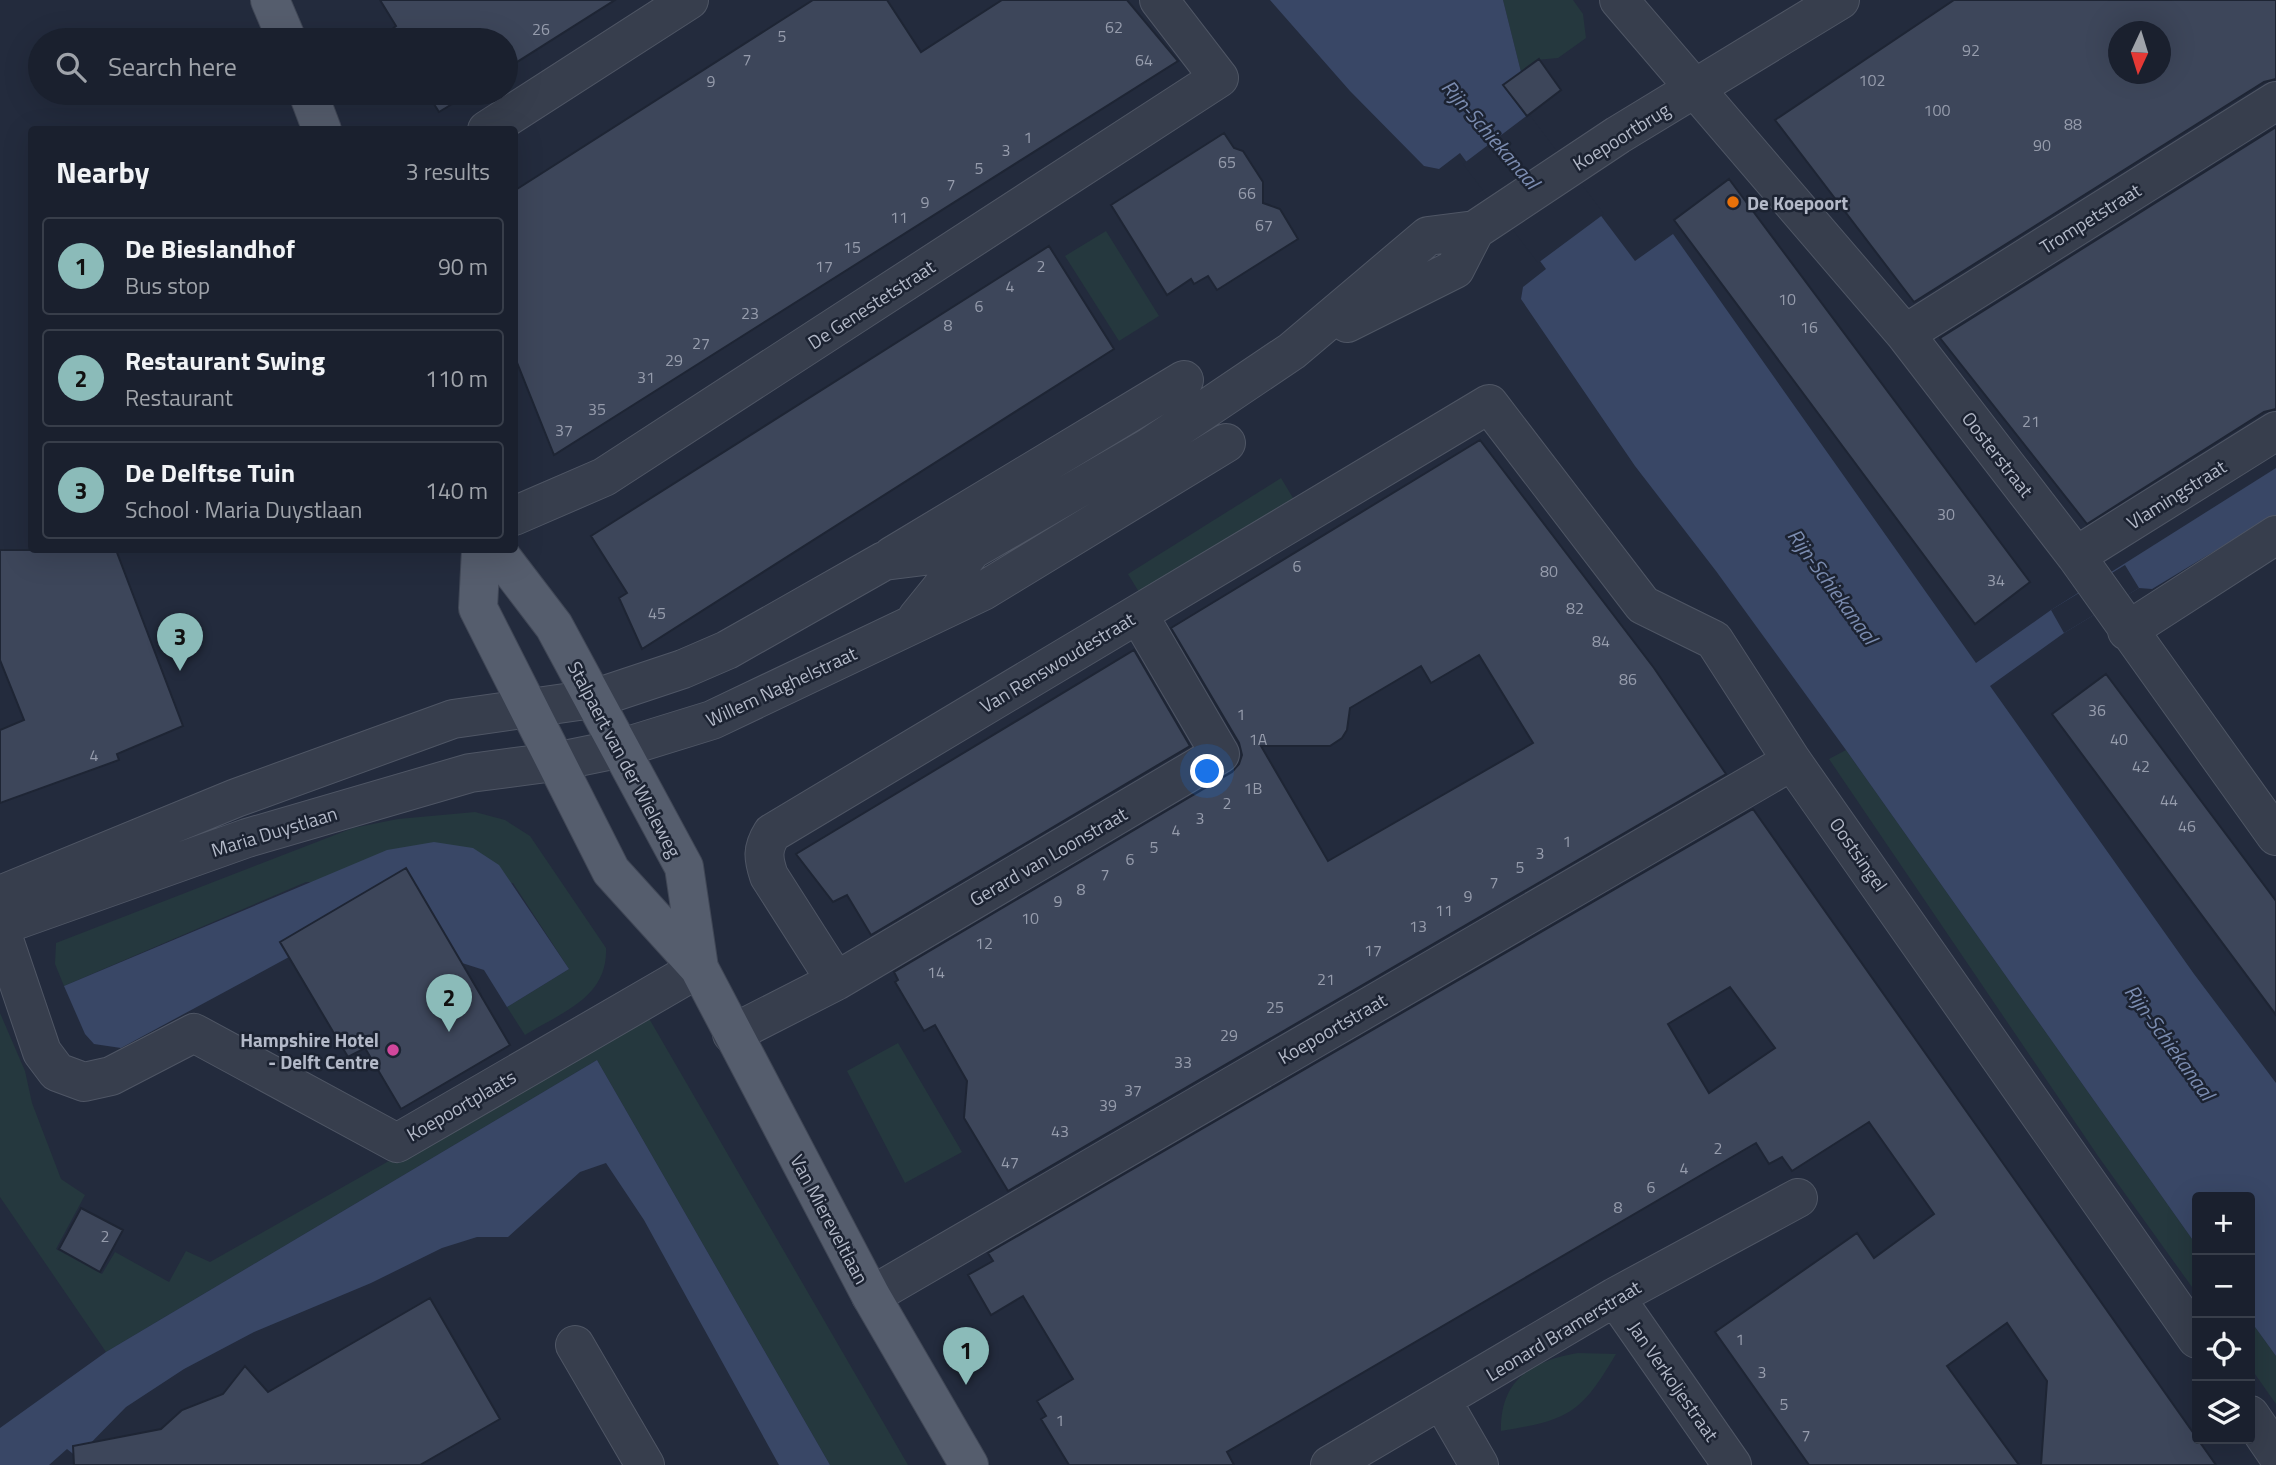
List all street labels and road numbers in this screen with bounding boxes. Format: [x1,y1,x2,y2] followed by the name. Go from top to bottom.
[1567,94,1675,177] street label: Koepoortbrug
[2034,175,2147,261] street label: Trompetstraat
[802,252,941,356] street label: De Genestetstraat
[1955,405,2041,503] street label: Oosterstraat
[2121,452,2232,536] street label: Vlamingstraat
[974,604,1140,720] street label: Van Renswoudestraat
[701,638,862,734] street label: Willem Naghelstraat
[561,656,689,863] street label: Stalpaert van der Wieleweg
[207,798,341,864] street label: Maria Duystlaan
[964,799,1133,913] street label: Gerard van Loonstraat
[1823,811,1895,897] street label: Oostsingel
[1272,985,1392,1071] street label: Koepoortstraat
[401,1062,521,1148] street label: Koepoortplaats
[784,1149,876,1289] street label: Van Miereveltlaan
[1480,1272,1646,1388] street label: Leonard Bramerstraat
[1622,1315,1726,1447] street label: Jan Verkoljestraat

